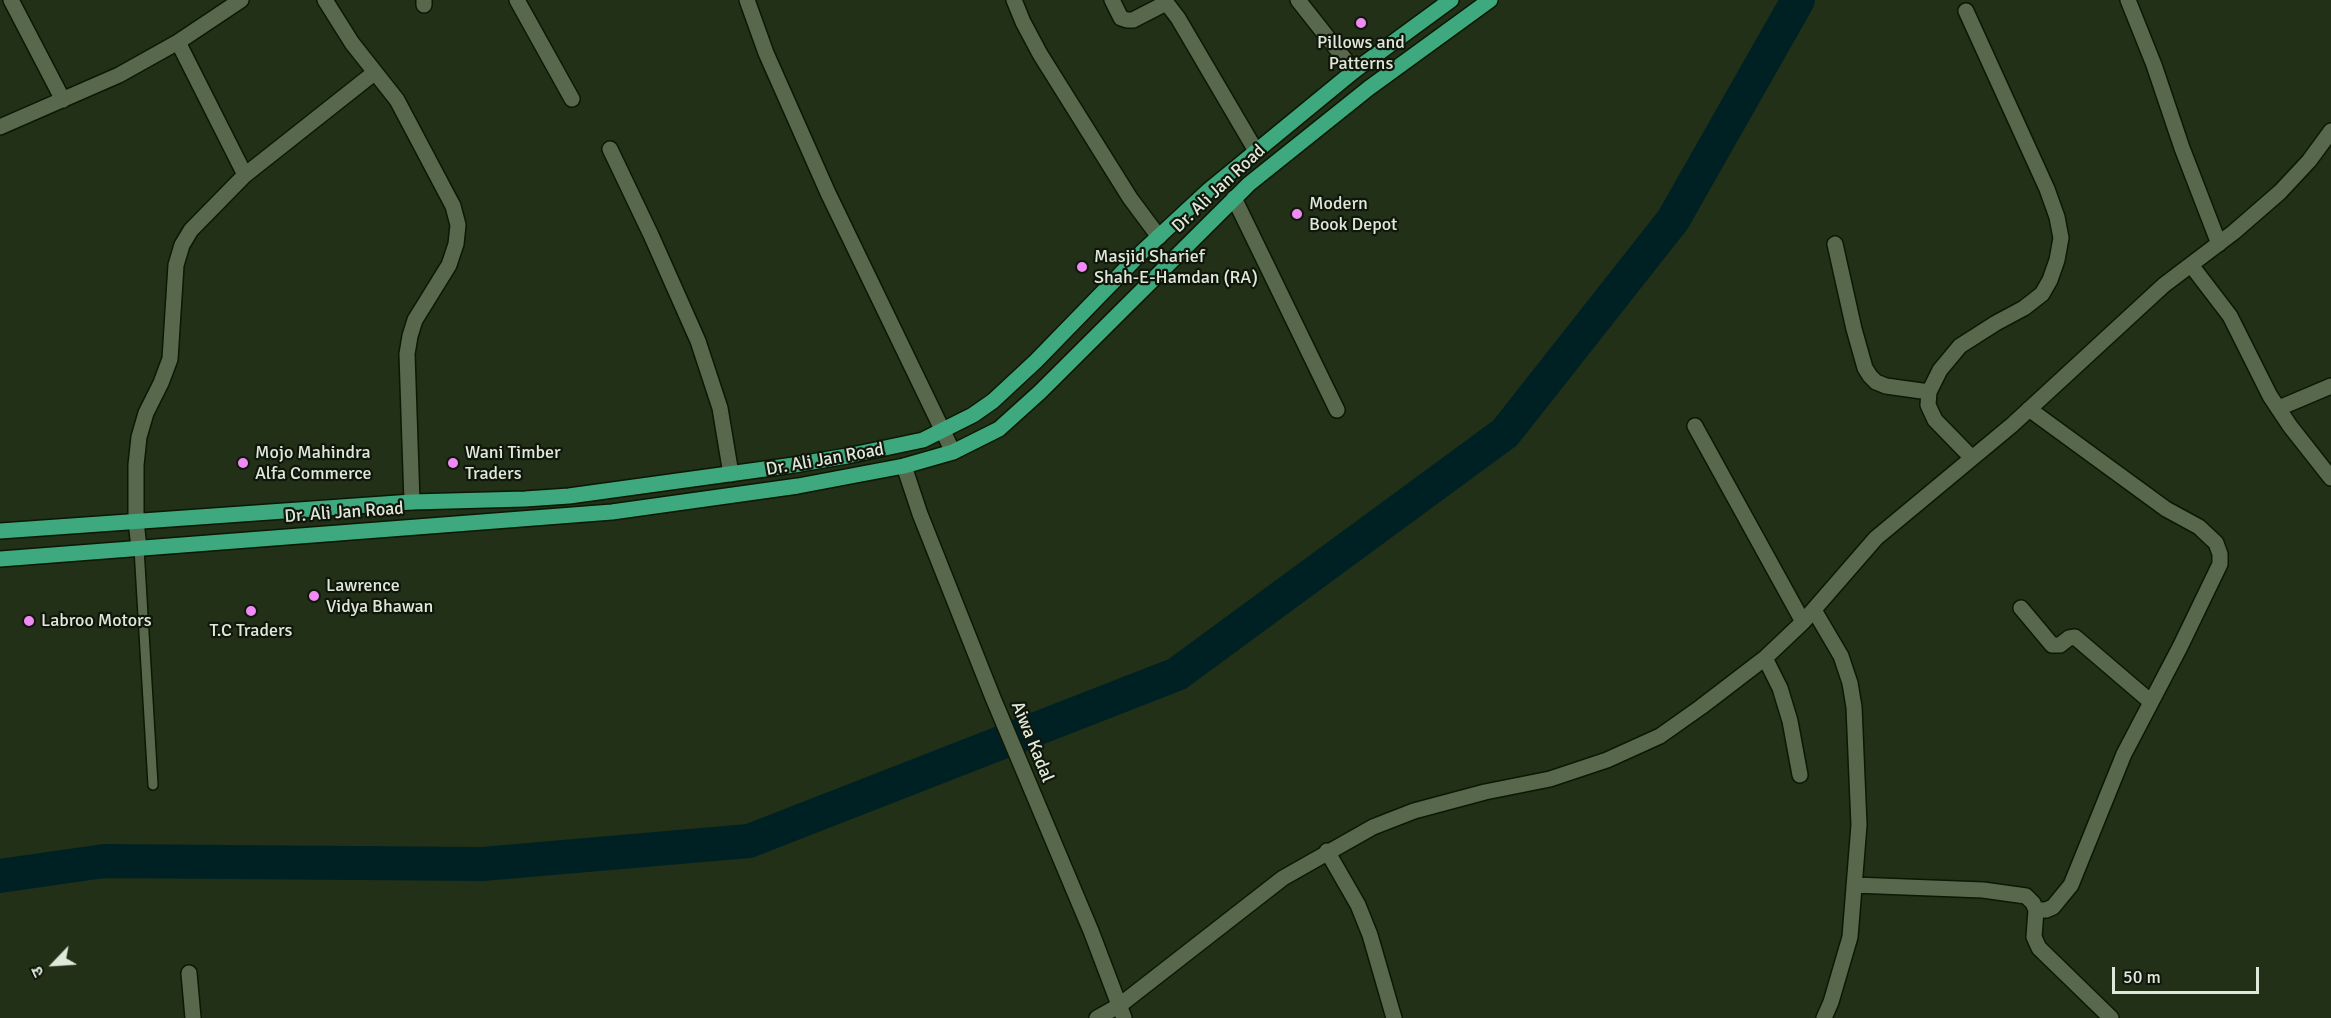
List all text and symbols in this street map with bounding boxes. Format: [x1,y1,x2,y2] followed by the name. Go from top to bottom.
[1354,16,1368,30] marker: Pillows and Patterns
[1317,32,1405,74] place label: Pillows and Patterns
[1168,140,1270,238] street label: Dr. Ali Jan Road
[1309,193,1397,236] place label: Modern Book Depot
[1290,207,1304,221] marker: Modern Book Depot
[1094,246,1258,288] place label: Masjid Sharief Shah-E-Hamdan (RA)
[1075,260,1089,274] marker: Masjid Sharief Shah-E-Hamdan (RA)
[764,439,886,481] street label: Dr. Ali Jan Road
[255,442,372,484] place label: Mojo Mahindra Alfa Commerce
[465,442,561,484] place label: Wani Timber Traders
[236,456,250,470] marker: Mojo Mahindra Alfa Commerce
[446,456,460,470] marker: Wani Timber Traders
[284,498,404,528] street label: Dr. Ali Jan Road
[326,575,433,618] place label: Lawrence Vidya Bhawan
[307,589,321,603] marker: Lawrence Vidya Bhawan
[244,604,258,618] marker: T.C Traders
[41,610,152,632] place label: Labroo Motors
[22,614,36,628] marker: Labroo Motors
[210,620,292,642] place label: T.C Traders
[1006,698,1058,786] street label: Aiwa Kadal
[24,934,84,994] north arrow
[2115,955,2262,993] scale bar
[27,963,49,980] text: उ
[2123,966,2161,988] text: 50 m

